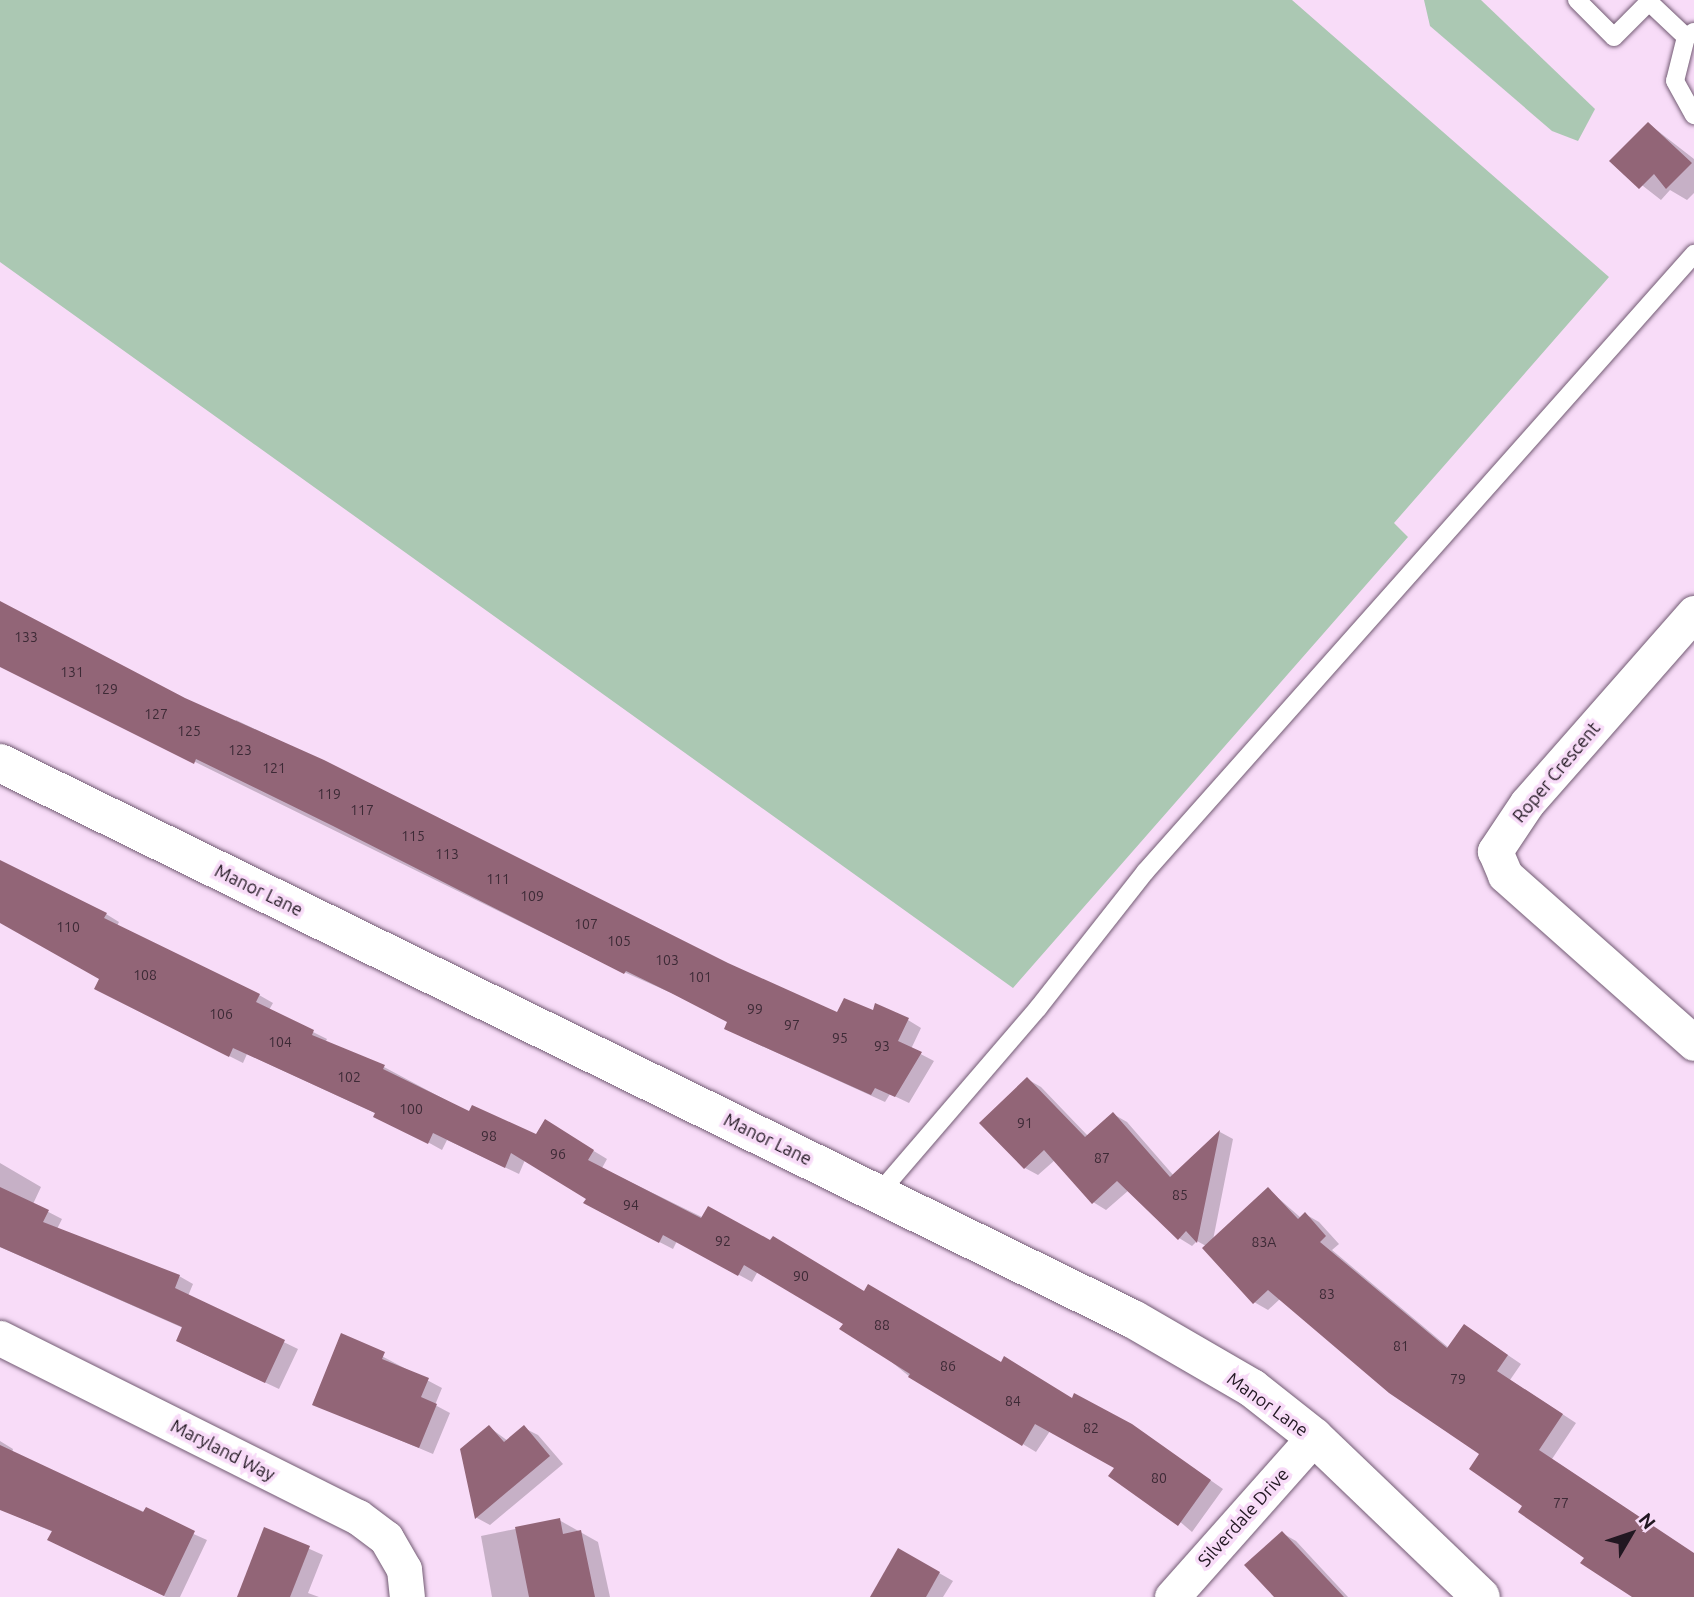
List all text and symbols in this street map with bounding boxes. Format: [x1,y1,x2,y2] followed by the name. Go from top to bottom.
[14,629,38,645] house number: 133
[60,664,84,680] house number: 131
[94,681,118,697] house number: 129
[144,706,168,722] house number: 127
[1508,717,1604,827] street label: Roper Crescent
[177,723,201,739] house number: 125
[228,742,252,758] house number: 123
[262,760,286,776] house number: 121
[317,786,341,802] house number: 119
[350,802,374,818] house number: 117
[401,828,425,844] house number: 115
[435,846,459,862] house number: 113
[211,859,307,921] street label: Manor Lane
[486,871,510,887] house number: 111
[520,888,544,904] house number: 109
[574,916,598,932] house number: 107
[56,919,80,935] house number: 110
[607,933,631,949] house number: 105
[655,952,679,968] house number: 103
[133,967,157,983] house number: 108
[688,969,712,985] house number: 101
[747,1001,763,1017] house number: 99
[209,1006,233,1022] house number: 106
[784,1017,800,1033] house number: 97
[832,1030,848,1046] house number: 95
[268,1034,292,1050] house number: 104
[874,1038,890,1054] house number: 93
[337,1069,361,1085] house number: 102
[399,1101,423,1117] house number: 100
[720,1108,816,1170] street label: Manor Lane
[1017,1115,1033,1131] house number: 91
[481,1128,497,1144] house number: 98
[550,1146,566,1162] house number: 96
[1094,1150,1110,1166] house number: 87
[1172,1187,1188,1203] house number: 85
[623,1197,639,1213] house number: 94
[715,1233,731,1249] house number: 92
[1252,1234,1276,1250] house number: 83A
[793,1268,809,1284] house number: 90
[1319,1286,1335,1302] house number: 83
[874,1317,890,1333] house number: 88
[1393,1338,1409,1354] house number: 81
[940,1358,956,1374] house number: 86
[1223,1367,1313,1441] street label: Manor Lane
[1450,1371,1466,1387] house number: 79
[1005,1393,1021,1409] house number: 84
[167,1415,279,1485] street label: Maryland Way
[1083,1420,1099,1436] house number: 82
[1193,1463,1293,1571] street label: Silverdale Drive
[1151,1470,1167,1486] house number: 80
[1553,1495,1569,1511] house number: 77
[1596,1499,1666,1569] north arrow
[1634,1508,1660,1533] text: N

